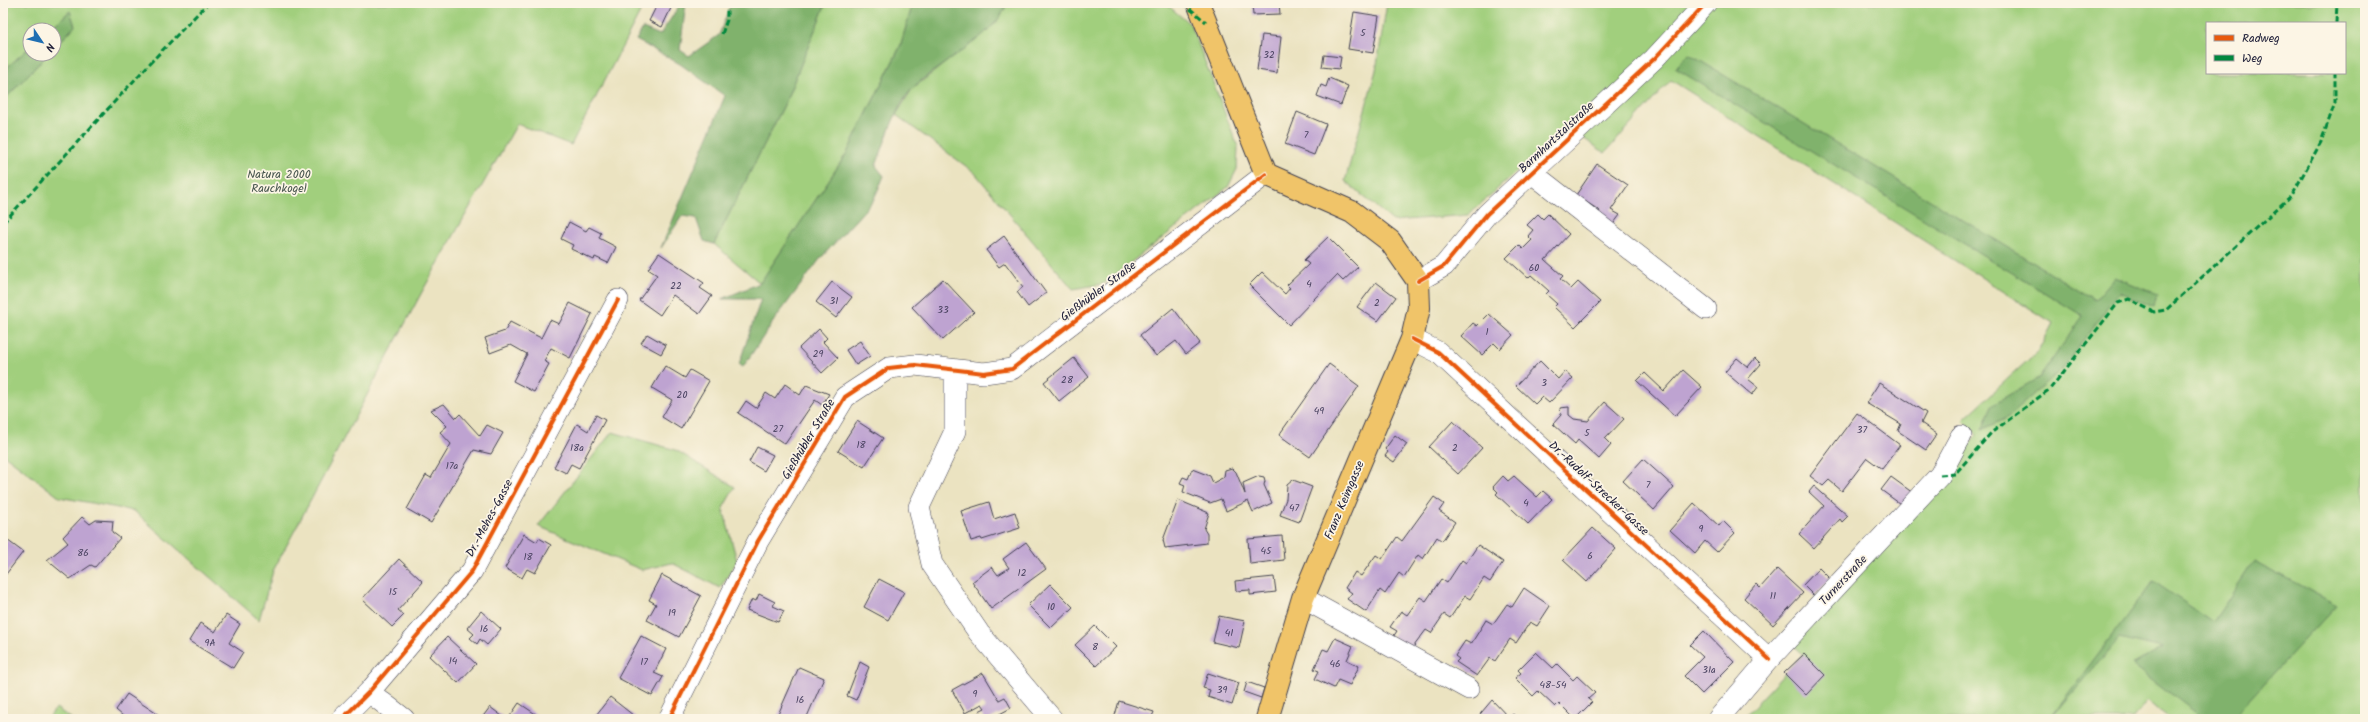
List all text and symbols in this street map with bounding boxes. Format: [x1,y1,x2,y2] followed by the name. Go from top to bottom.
[22,22,62,62] north arrow
[2206,22,2346,74] legend
[1360,25,1366,41] house number: 5
[2242,29,2280,48] text: Radweg
[40,39,59,55] text: N
[1263,47,1275,63] house number: 32
[2242,49,2263,68] text: Weg
[1514,97,1599,178] street label: Barmhartstalstraße
[1304,127,1309,143] house number: 7
[247,165,311,198] park label: Natura 2000 Rauchkogel
[1056,256,1141,326] street label: Gießhübler Straße
[1529,260,1539,276] house number: 60
[1306,276,1312,292] house number: 4
[670,278,682,294] house number: 22
[830,293,838,309] house number: 31
[1374,295,1380,311] house number: 2
[937,302,949,318] house number: 33
[1485,324,1489,340] house number: 1
[813,346,823,362] house number: 29
[1061,372,1074,388] house number: 28
[1541,375,1547,391] house number: 3
[677,387,687,403] house number: 20
[777,395,840,483] street label: Gießhübler Straße
[1314,403,1324,419] house number: 49
[773,421,784,437] house number: 27
[1857,422,1868,438] house number: 37
[1584,425,1590,441] house number: 5
[1544,436,1654,541] street label: Dr.-Rudolf-Strecker-Gasse
[856,437,867,453] house number: 18
[570,440,584,456] house number: 18a
[1452,440,1458,456] house number: 2
[1319,457,1370,543] street label: Franz Keimgasse
[446,458,459,474] house number: 17a
[461,475,518,561] street label: Dr.-Mehes-Gasse
[1646,477,1651,493] house number: 7
[1523,495,1529,511] house number: 4
[1289,500,1299,516] house number: 47
[1699,521,1704,537] house number: 9
[1261,543,1272,559] house number: 45
[77,545,89,561] house number: 86
[1587,548,1593,564] house number: 6
[523,549,534,565] house number: 18
[1815,550,1872,610] street label: Turnerstraße
[1018,565,1027,581] house number: 12
[389,584,398,600] house number: 15
[1770,588,1776,604] house number: 11
[1047,599,1055,615] house number: 10
[668,605,676,621] house number: 19
[480,621,488,637] house number: 16
[1225,625,1233,641] house number: 41
[205,635,215,651] house number: 9A
[1092,639,1099,655] house number: 8
[449,653,458,669] house number: 14
[640,654,648,670] house number: 17
[1329,656,1341,672] house number: 46
[1702,662,1716,678] house number: 31a
[1540,677,1567,693] house number: 48-54
[1217,682,1227,698] house number: 39
[973,686,978,702] house number: 9
[796,692,804,708] house number: 16

